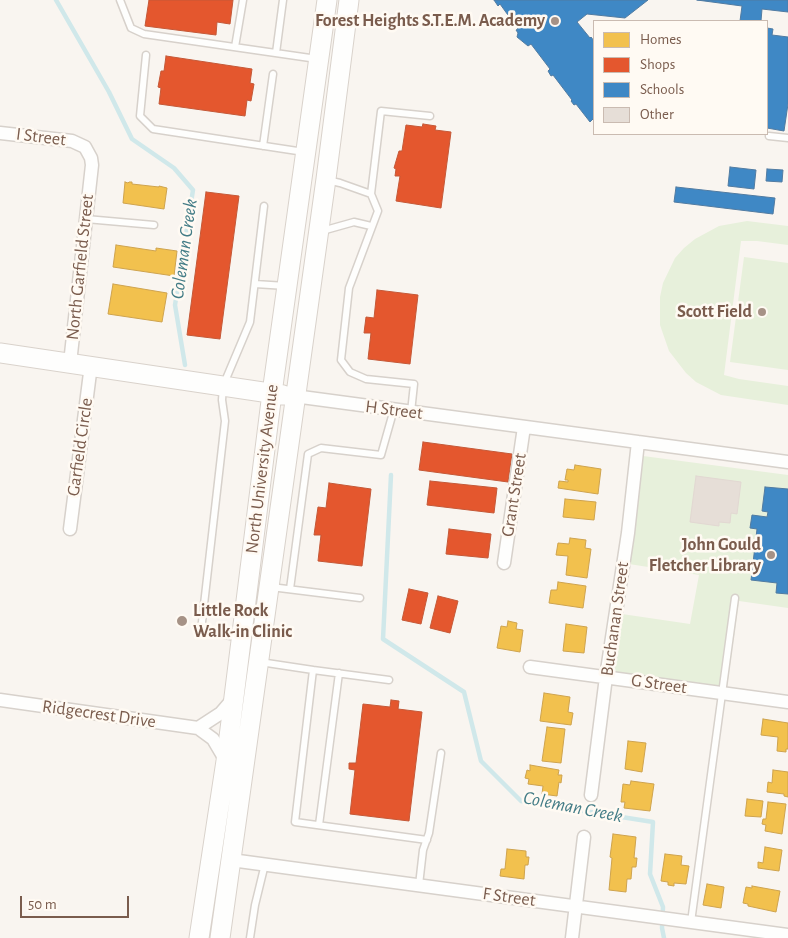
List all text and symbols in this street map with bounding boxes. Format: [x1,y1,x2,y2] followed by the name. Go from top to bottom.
[315,10,545,32] place label: Forest Heights S.T.E.M. Academy
[549,15,561,27] marker: Forest Heights S.T.E.M. Academy
[593,20,768,135] legend
[640,32,682,47] text: Homes
[640,57,675,72] text: Shops
[640,82,684,97] text: Schools
[640,107,674,122] text: Other
[15,123,67,151] street label: I Street
[62,193,98,341] street label: North Garfield Street
[166,197,202,301] water label: Coleman Creek
[677,301,752,323] place label: Scott Field
[756,306,768,318] marker: Scott Field
[241,383,283,555] street label: North University Avenue
[364,396,424,424] street label: H Street
[62,397,98,497] street label: Garfield Circle
[497,452,531,538] street label: Grant Street
[649,534,761,576] place label: John Gould Fletcher Library
[765,549,777,561] marker: John Gould Fletcher Library
[596,560,634,678] street label: Buchanan Street
[193,600,292,642] place label: Little Rock Walk-in Clinic
[175,614,189,628] marker: Little Rock Walk-in Clinic
[630,669,688,699] street label: G Street
[41,695,157,733] street label: Ridgecrest Drive
[521,786,625,828] water label: Coleman Creek
[481,883,537,911] street label: F Street
[22,886,131,918] scale bar
[28,897,57,912] text: 50 m

